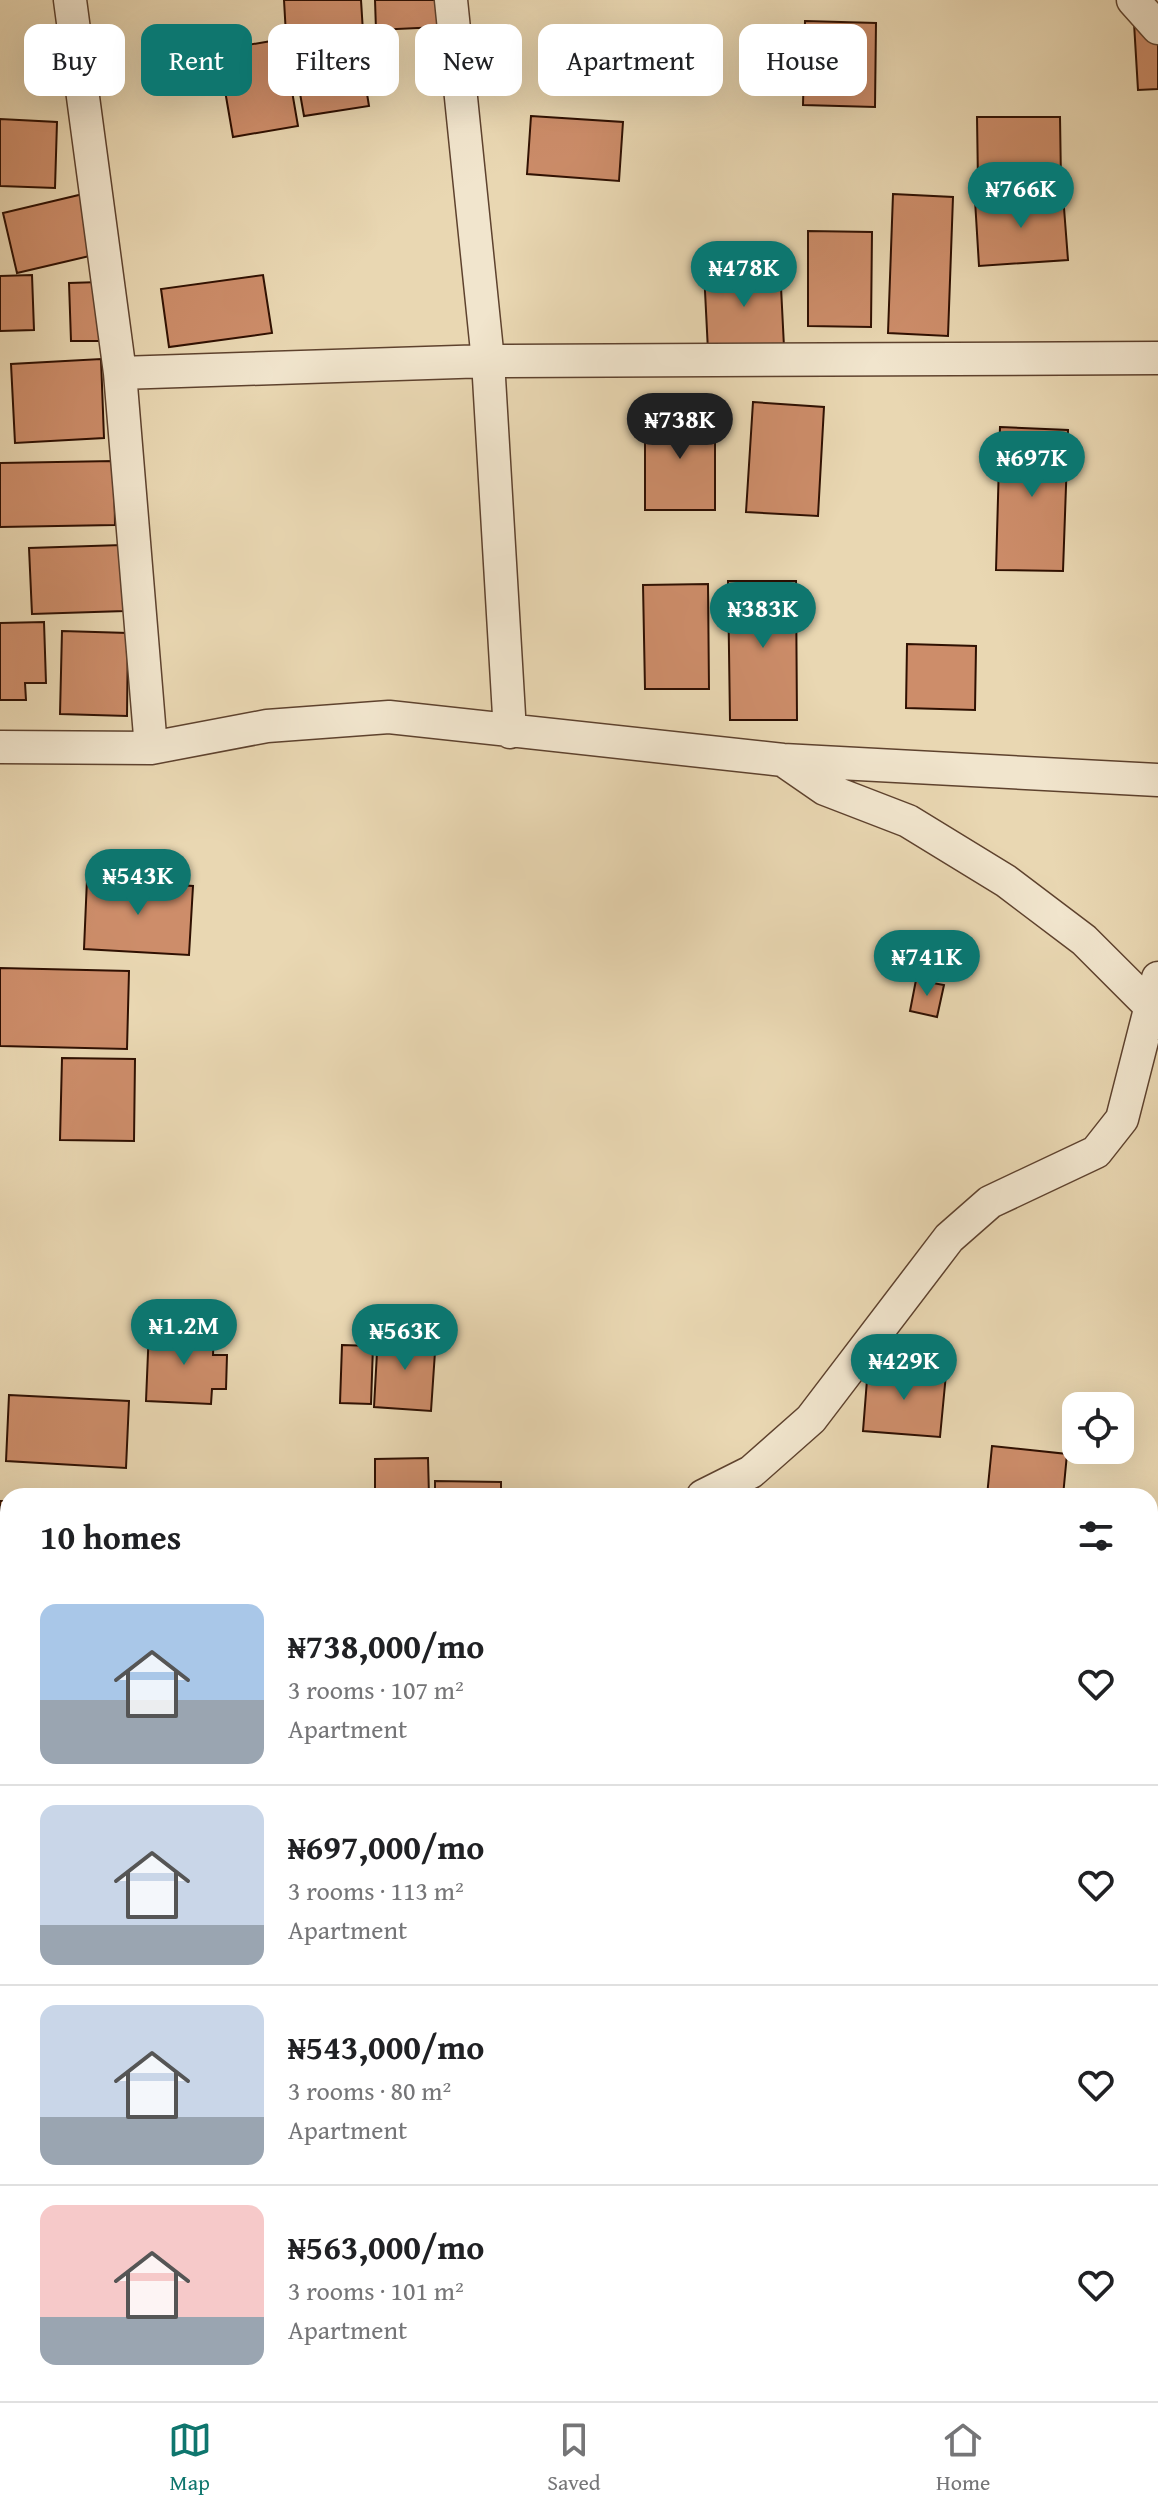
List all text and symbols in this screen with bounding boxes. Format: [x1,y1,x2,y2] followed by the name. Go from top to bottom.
[24,24,125,96] chip: Buy
[141,24,252,96] chip: Rent
[268,24,399,96] chip: Filters
[415,24,522,96] chip: New
[538,24,723,96] chip: Apartment
[739,24,867,96] chip: House
[965,162,1077,230] pin: ₦766K
[986,168,1056,207] text: ₦766K
[688,241,800,309] pin: ₦478K
[709,247,779,286] text: ₦478K
[624,393,736,461] pin: ₦738K
[645,399,715,438] text: ₦738K
[976,431,1088,499] pin: ₦697K
[997,437,1067,476] text: ₦697K
[707,582,819,650] pin: ₦383K
[728,588,798,627] text: ₦383K
[82,849,194,917] pin: ₦543K
[103,855,173,894] text: ₦543K
[871,930,983,998] pin: ₦741K
[892,936,962,975] text: ₦741K
[128,1299,240,1367] pin: ₦1.2M
[349,1304,461,1372] pin: ₦563K
[149,1305,219,1344] text: ₦1.2M
[370,1310,440,1349] text: ₦563K
[848,1334,960,1402] pin: ₦429K
[869,1340,939,1379] text: ₦429K
[1062,1392,1134,1464] map controls
[1062,1392,1134,1464] button: locate
[40,1512,181,1561] text: 10 homes
[1074,1514,1118,1558] icon: filters
[288,1621,484,1670] text: ₦738,000/mo
[104,1636,200,1732] icon: home
[1074,1662,1118,1706] icon: heart
[288,1670,464,1709] text: 3 rooms · 107 m²
[288,1709,407,1748] text: Apartment
[288,1822,484,1871] text: ₦697,000/mo
[104,1837,200,1933] icon: home
[1074,1863,1118,1907] icon: heart
[288,1871,464,1910] text: 3 rooms · 113 m²
[288,1910,407,1949] text: Apartment
[288,2022,484,2071] text: ₦543,000/mo
[104,2037,200,2133] icon: home
[1074,2063,1118,2107] icon: heart
[288,2071,451,2110] text: 3 rooms · 80 m²
[288,2110,407,2149] text: Apartment
[288,2222,484,2271] text: ₦563,000/mo
[104,2237,200,2333] icon: home
[1074,2263,1118,2307] icon: heart
[288,2271,464,2310] text: 3 rooms · 101 m²
[288,2310,407,2349] text: Apartment
[168,2418,212,2498] tab: Map
[547,2418,601,2498] tab: Saved
[936,2418,990,2498] tab: Home

